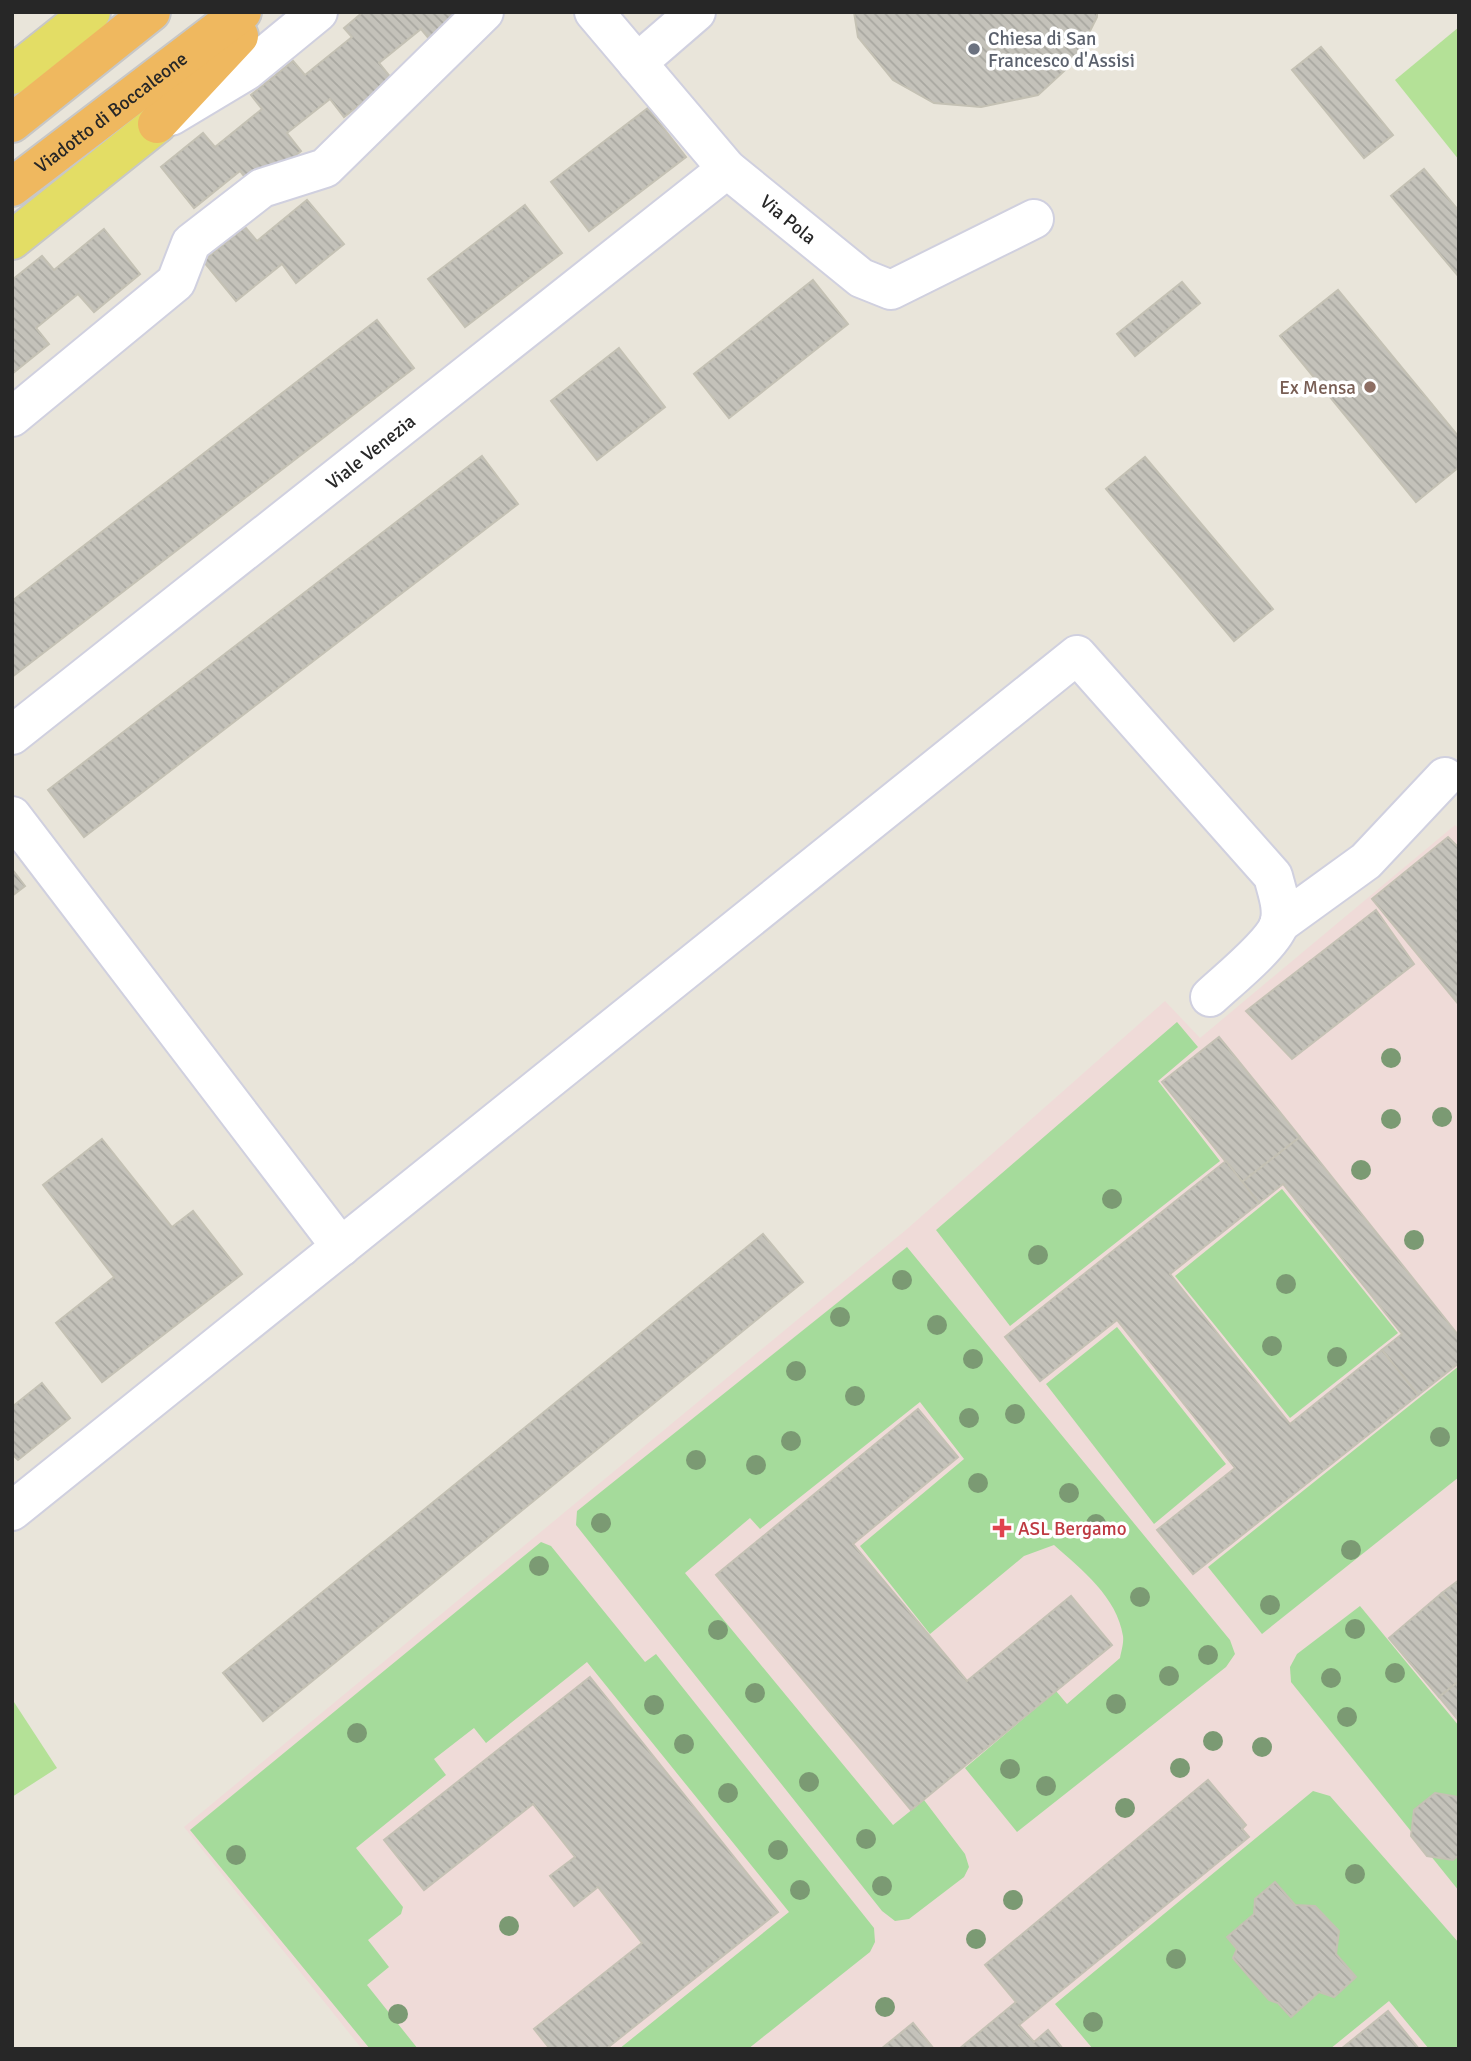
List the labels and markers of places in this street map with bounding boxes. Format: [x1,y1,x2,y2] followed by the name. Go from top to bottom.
[988,27,1135,73] place label: Chiesa di San Francesco d'Assisi
[966,41,982,57] marker: Chiesa di San Francesco d'Assisi
[1279,376,1356,400] place label: Ex Mensa
[1362,379,1378,395] marker: Ex Mensa
[1018,1517,1127,1541] place label: ASL Bergamo
[992,1518,1012,1538] marker: ASL Bergamo

